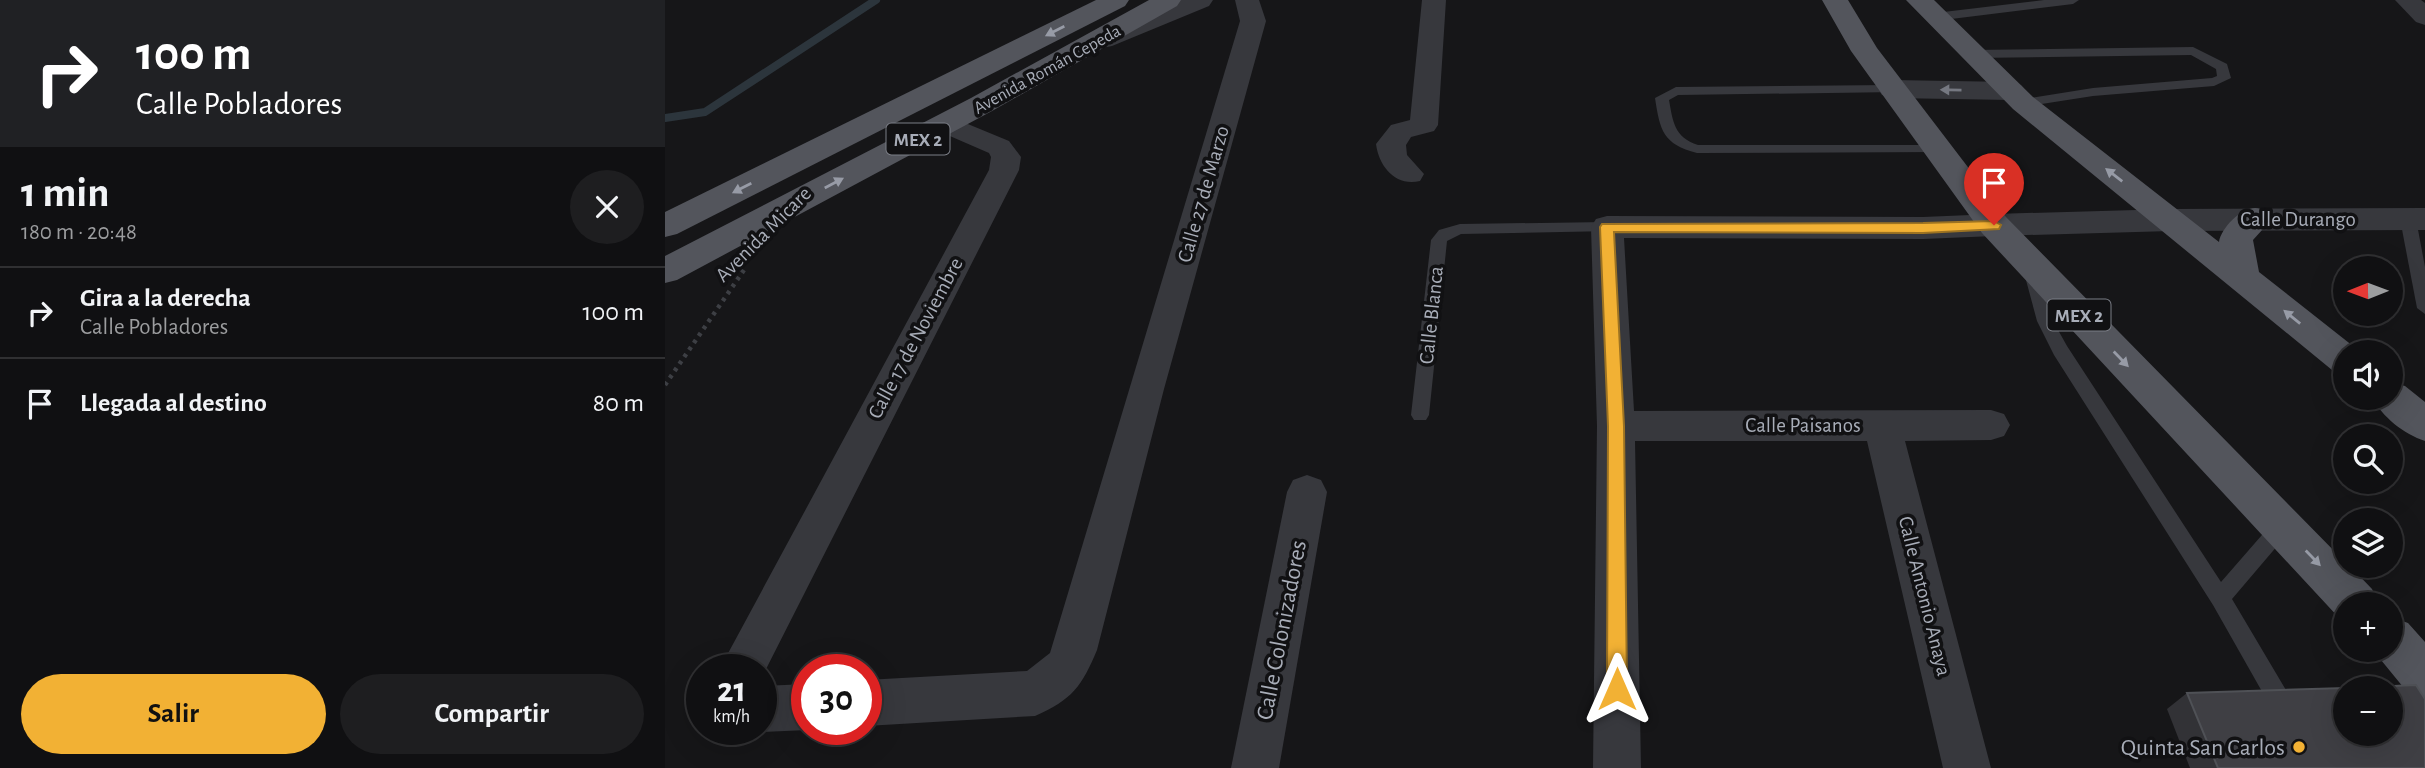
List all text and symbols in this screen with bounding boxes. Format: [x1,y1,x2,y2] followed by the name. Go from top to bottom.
[971,22,1124,118] street label: Avenida Román Cepeda
[1045,25,1065,36] one-way arrow
[21,28,112,119] icon: right
[136,30,252,79] text: 100 m
[1940,84,1962,96] one-way arrow
[136,88,342,120] text: Calle Pobladores
[1174,123,1233,265] street label: Calle 27 de Marzo
[887,124,949,154] road number: MEX 2
[1964,153,2024,225] pin
[1975,164,2013,202] icon: arrive
[2105,169,2123,183] one-way arrow
[570,170,644,244] button: close
[21,172,110,214] text: 1 min
[824,177,844,188] one-way arrow
[732,182,752,193] one-way arrow
[712,183,815,286] street label: Avenida Micare
[2240,209,2356,230] street label: Calle Durango
[21,221,137,244] text: 180 m · 20:48
[864,254,967,422] street label: Calle 17 de Noviembre
[2333,256,2403,326] north arrow
[2333,256,2403,746] map controls
[1416,265,1447,365] street label: Calle Blanca
[80,285,251,311] text: Gira a la derecha
[21,294,59,332] icon: right
[583,299,644,325] text: 100 m
[2047,300,2111,330] road number: MEX 2
[2283,310,2300,325] one-way arrow
[80,316,228,339] text: Calle Pobladores
[2333,340,2403,410] button: sound
[2113,350,2130,367] one-way arrow
[21,385,59,423] icon: arrive
[80,390,267,416] text: Llegada al destino
[593,390,644,416] text: 80 m
[1745,415,1861,436] street label: Calle Paisanos
[2333,424,2403,494] button: search
[2333,508,2403,578] button: layers
[1895,514,1955,678] street label: Calle Antonio Anaya
[1253,538,1311,722] street label: Calle Colonizadores
[2304,549,2320,566] one-way arrow
[2333,592,2403,662] button: +
[1580,652,1654,726] position arrow
[791,654,882,745] speed limit sign: 30
[717,673,746,708] text: 21
[21,674,326,754] button: Salir
[340,674,644,754] button: Compartir
[2333,676,2403,746] button: −
[713,708,750,726] text: km/h
[2121,736,2285,760] place label: Quinta San Carlos
[2291,739,2307,755] marker: Quinta San Carlos

